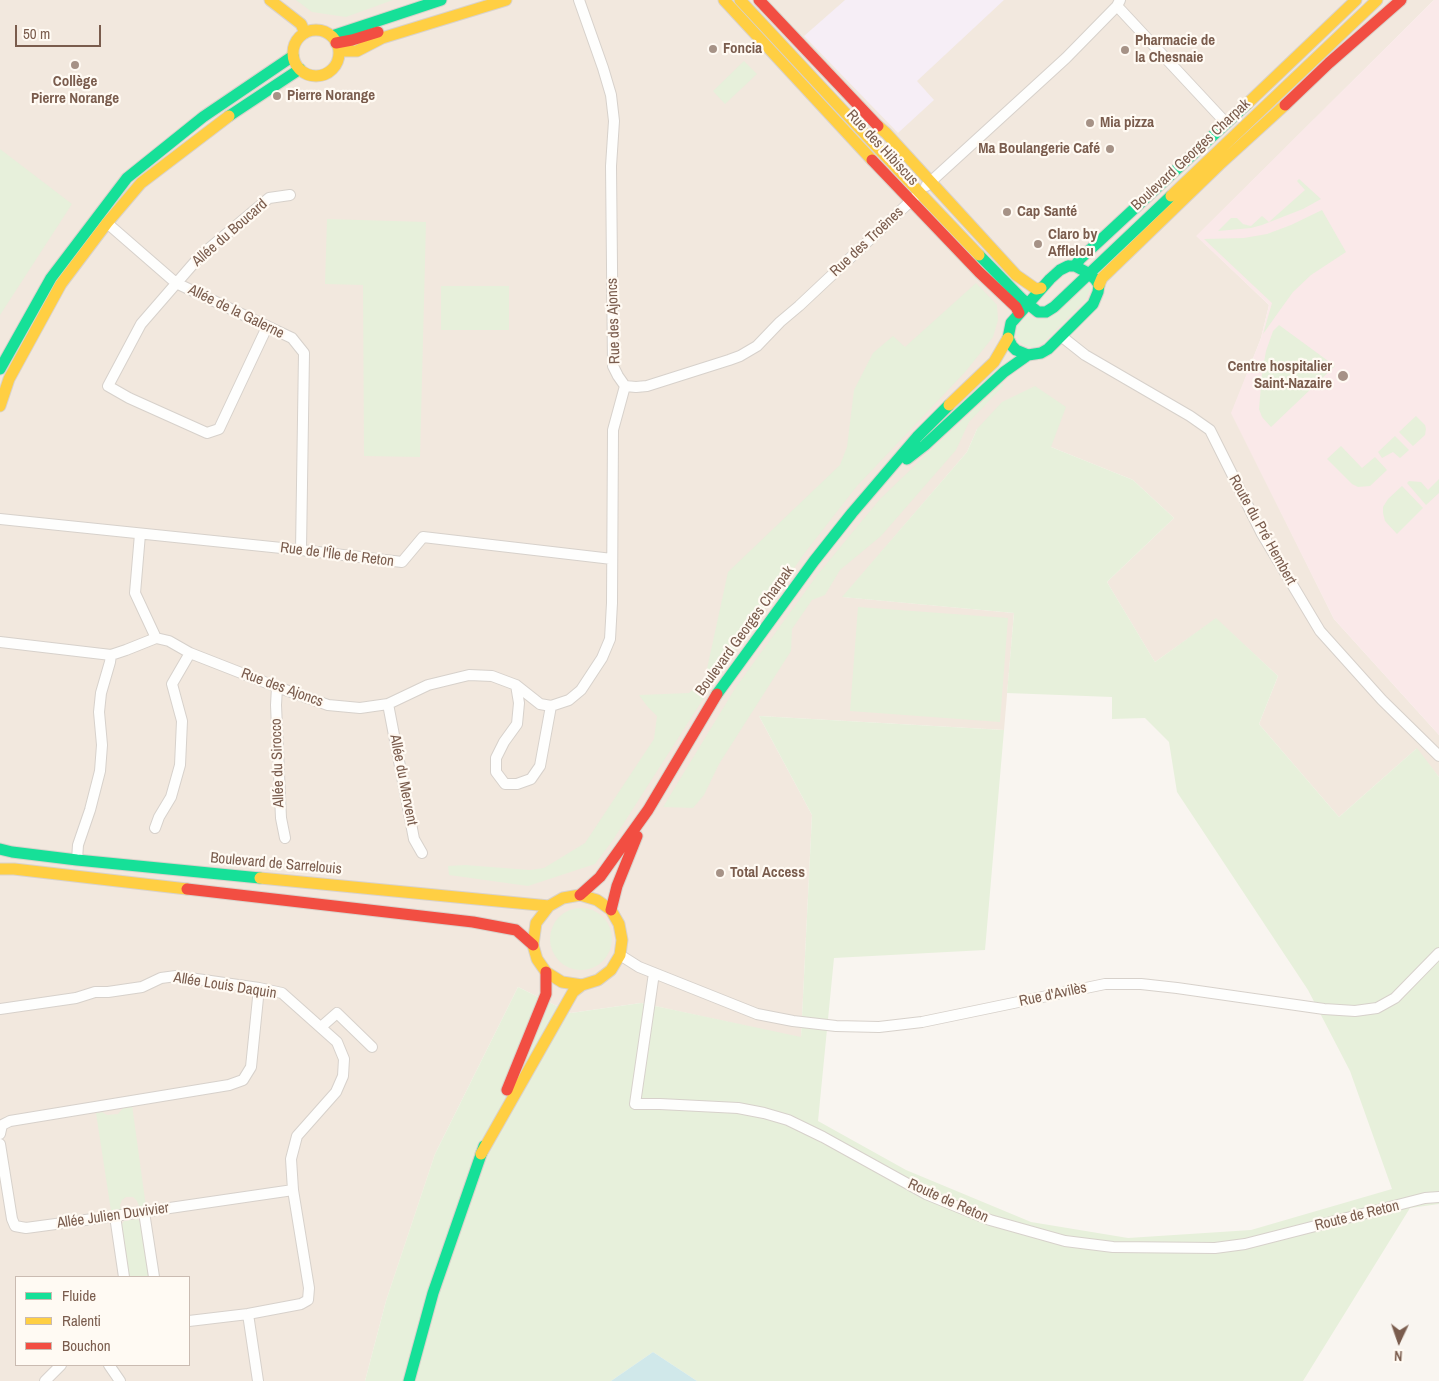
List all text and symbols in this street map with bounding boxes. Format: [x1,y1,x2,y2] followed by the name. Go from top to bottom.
[18,15,104,47] scale bar
[23,23,50,44] text: 50 m
[1135,32,1215,67] place label: Pharmacie de la Chesnaie
[723,40,762,58] place label: Foncia
[707,43,719,55] marker: Foncia
[1119,44,1131,56] marker: Pharmacie de la Chesnaie
[69,59,81,71] marker: Collège Pierre Norange
[31,73,119,108] place label: Collège Pierre Norange
[287,87,375,105] place label: Pierre Norange
[271,90,283,102] marker: Pierre Norange
[1128,95,1254,215] street label: Boulevard Georges Charpak
[842,106,922,190] street label: Rue des Hibiscus
[1100,114,1154,132] place label: Mia pizza
[1084,117,1096,129] marker: Mia pizza
[978,140,1100,158] place label: Ma Boulangerie Café
[1104,143,1116,155] marker: Ma Boulangerie Café
[189,195,271,271] street label: Allée du Boucard
[827,203,907,281] street label: Rue des Troënes
[1017,203,1077,221] place label: Cap Santé
[1001,206,1013,218] marker: Cap Santé
[1048,226,1097,261] place label: Claro by Afflelou
[1032,238,1044,250] marker: Claro by Afflelou
[604,278,624,364] street label: Rue des Ajoncs
[185,281,287,343] street label: Allée de la Galerne
[1227,358,1332,393] place label: Centre hospitalier Saint-Nazaire
[1336,369,1350,383] marker: Centre hospitalier Saint-Nazaire
[1224,472,1300,588] street label: Route du Pré Hembert
[279,539,395,571] street label: Rue de l'Île de Reton
[692,563,798,699] street label: Boulevard Georges Charpak
[238,665,326,711] street label: Rue des Ajoncs
[267,718,289,808] street label: Allée du Sirocco
[385,733,421,827] street label: Allée du Mervent
[209,849,343,879] street label: Boulevard de Sarrelouis
[730,864,805,882] place label: Total Access
[714,867,726,879] marker: Total Access
[172,969,278,1003] street label: Allée Louis Daquin
[1018,979,1088,1011] street label: Rue d'Avilès
[905,1175,991,1227] street label: Route de Reton
[1313,1197,1401,1235] street label: Route de Reton
[56,1199,170,1233] street label: Allée Julien Duvivier
[15,1276,190,1366] legend
[62,1285,96,1306] text: Fluide
[62,1310,101,1331] text: Ralenti
[1374,1316,1424,1366] north arrow
[62,1335,111,1356] text: Bouchon
[1394,1347,1403,1365] text: N

